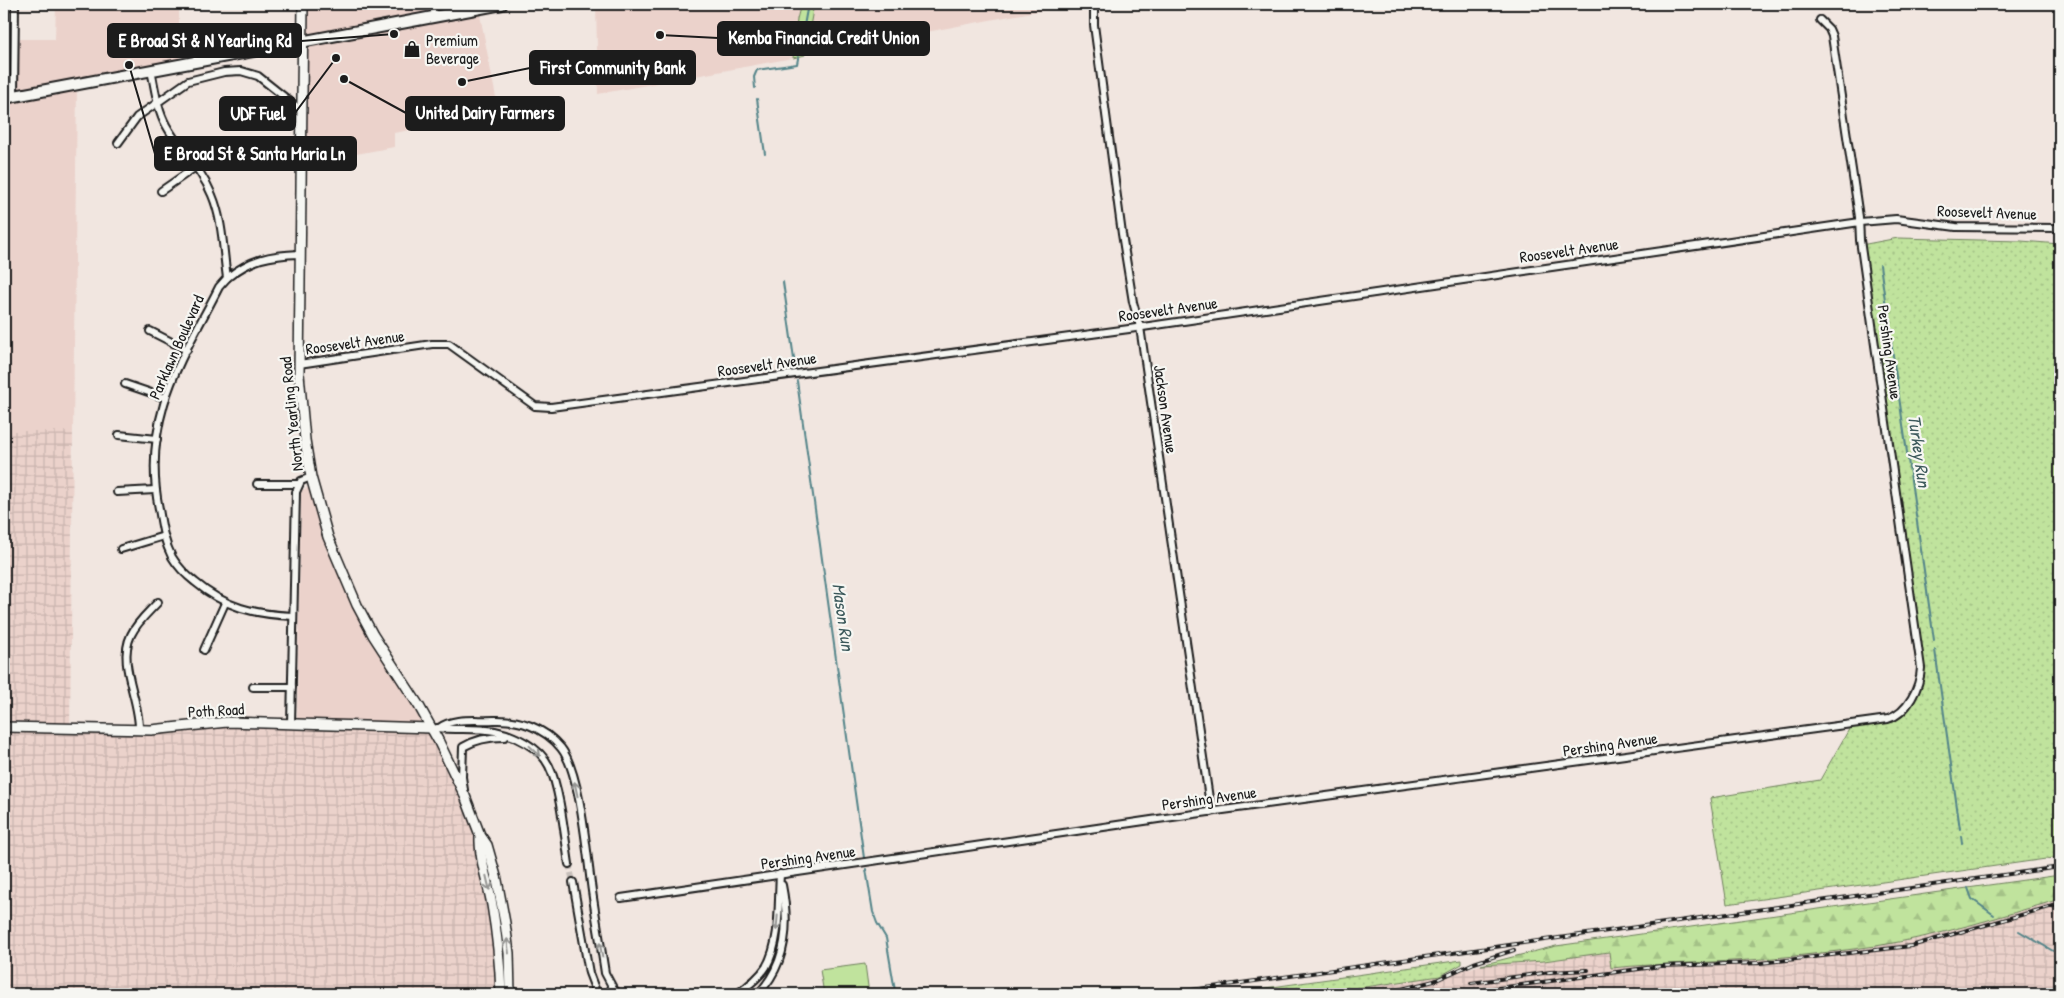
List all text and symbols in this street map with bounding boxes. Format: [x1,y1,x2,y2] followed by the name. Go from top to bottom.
[718,22,929,55] callout: Kemba Financial Credit Union
[108,24,301,57] callout: E Broad St & N Yearling Rd
[728,25,920,50] text: Kemba Financial Credit Union
[118,28,292,54] text: E Broad St & N Yearling Rd
[426,29,480,69] place label: Premium Beverage
[402,39,422,59] shop icon: Premium Beverage
[530,51,695,84] callout: First Community Bank
[539,55,686,81] text: First Community Bank
[220,97,295,130] callout: UDF Fuel
[406,97,564,130] callout: United Dairy Farmers
[416,100,555,126] text: United Dairy Farmers
[230,101,287,126] text: UDF Fuel
[155,137,356,170] callout: E Broad St & Santa Maria Ln
[164,141,346,166] text: E Broad St & Santa Maria Ln
[1937,199,2038,225] street label: Roosevelt Avenue
[1518,232,1620,268] street label: Roosevelt Avenue
[143,291,209,403] street label: Parklawn Boulevard
[1117,291,1219,327] street label: Roosevelt Avenue
[1872,303,1908,401] street label: Pershing Avenue
[304,324,406,360] street label: Roosevelt Avenue
[716,346,818,382] street label: Roosevelt Avenue
[274,356,308,472] street label: North Yearling Road
[1149,363,1183,455] street label: Jackson Avenue
[1902,413,1937,490] water label: Turkey Run
[826,582,861,654] water label: Mason Run
[187,698,245,722] street label: Poth Road
[1561,726,1659,762] street label: Pershing Avenue
[528,745,541,757] one-way arrow
[1160,780,1258,816] street label: Pershing Avenue
[571,782,581,798] one-way arrow
[759,839,857,875] street label: Pershing Avenue
[484,875,493,891] one-way arrow
[772,915,782,931] one-way arrow
[503,938,513,954] one-way arrow
[596,942,606,958] one-way arrow

